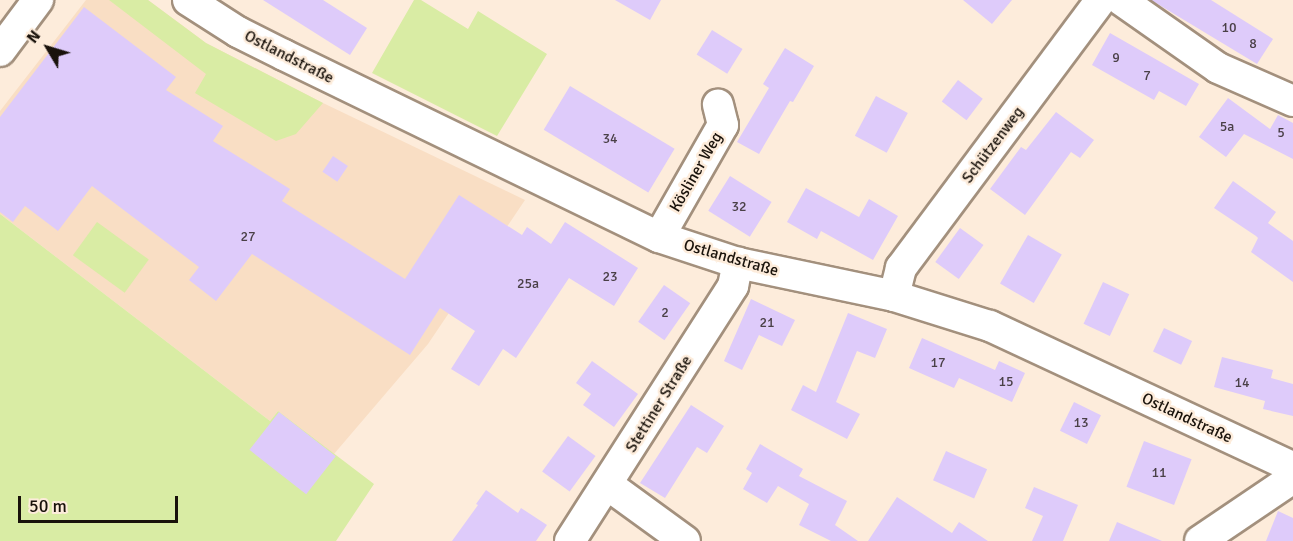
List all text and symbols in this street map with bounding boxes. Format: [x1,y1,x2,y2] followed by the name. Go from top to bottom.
[18,18,78,78] north arrow
[1221,20,1237,36] house number: 10
[23,26,45,47] text: N
[241,26,337,88] street label: Ostlandstraße
[1249,36,1257,52] house number: 8
[1112,50,1120,66] house number: 9
[1143,68,1151,84] house number: 7
[958,103,1028,187] street label: Schützenweg
[1220,119,1234,135] house number: 5a
[1277,125,1285,141] house number: 5
[665,129,727,215] street label: Kösliner Weg
[602,131,618,147] house number: 34
[731,199,747,215] house number: 32
[240,229,256,245] house number: 27
[681,235,781,281] street label: Ostlandstraße
[602,269,618,285] house number: 23
[517,276,539,292] house number: 25a
[661,305,669,321] house number: 2
[759,315,775,331] house number: 21
[622,352,696,456] street label: Stettiner Straße
[930,355,946,371] house number: 17
[998,374,1014,390] house number: 15
[1234,375,1250,391] house number: 14
[1139,389,1235,447] street label: Ostlandstraße
[1073,415,1089,431] house number: 13
[1151,465,1167,481] house number: 11
[21,484,182,522] scale bar
[29,495,67,517] text: 50 m

